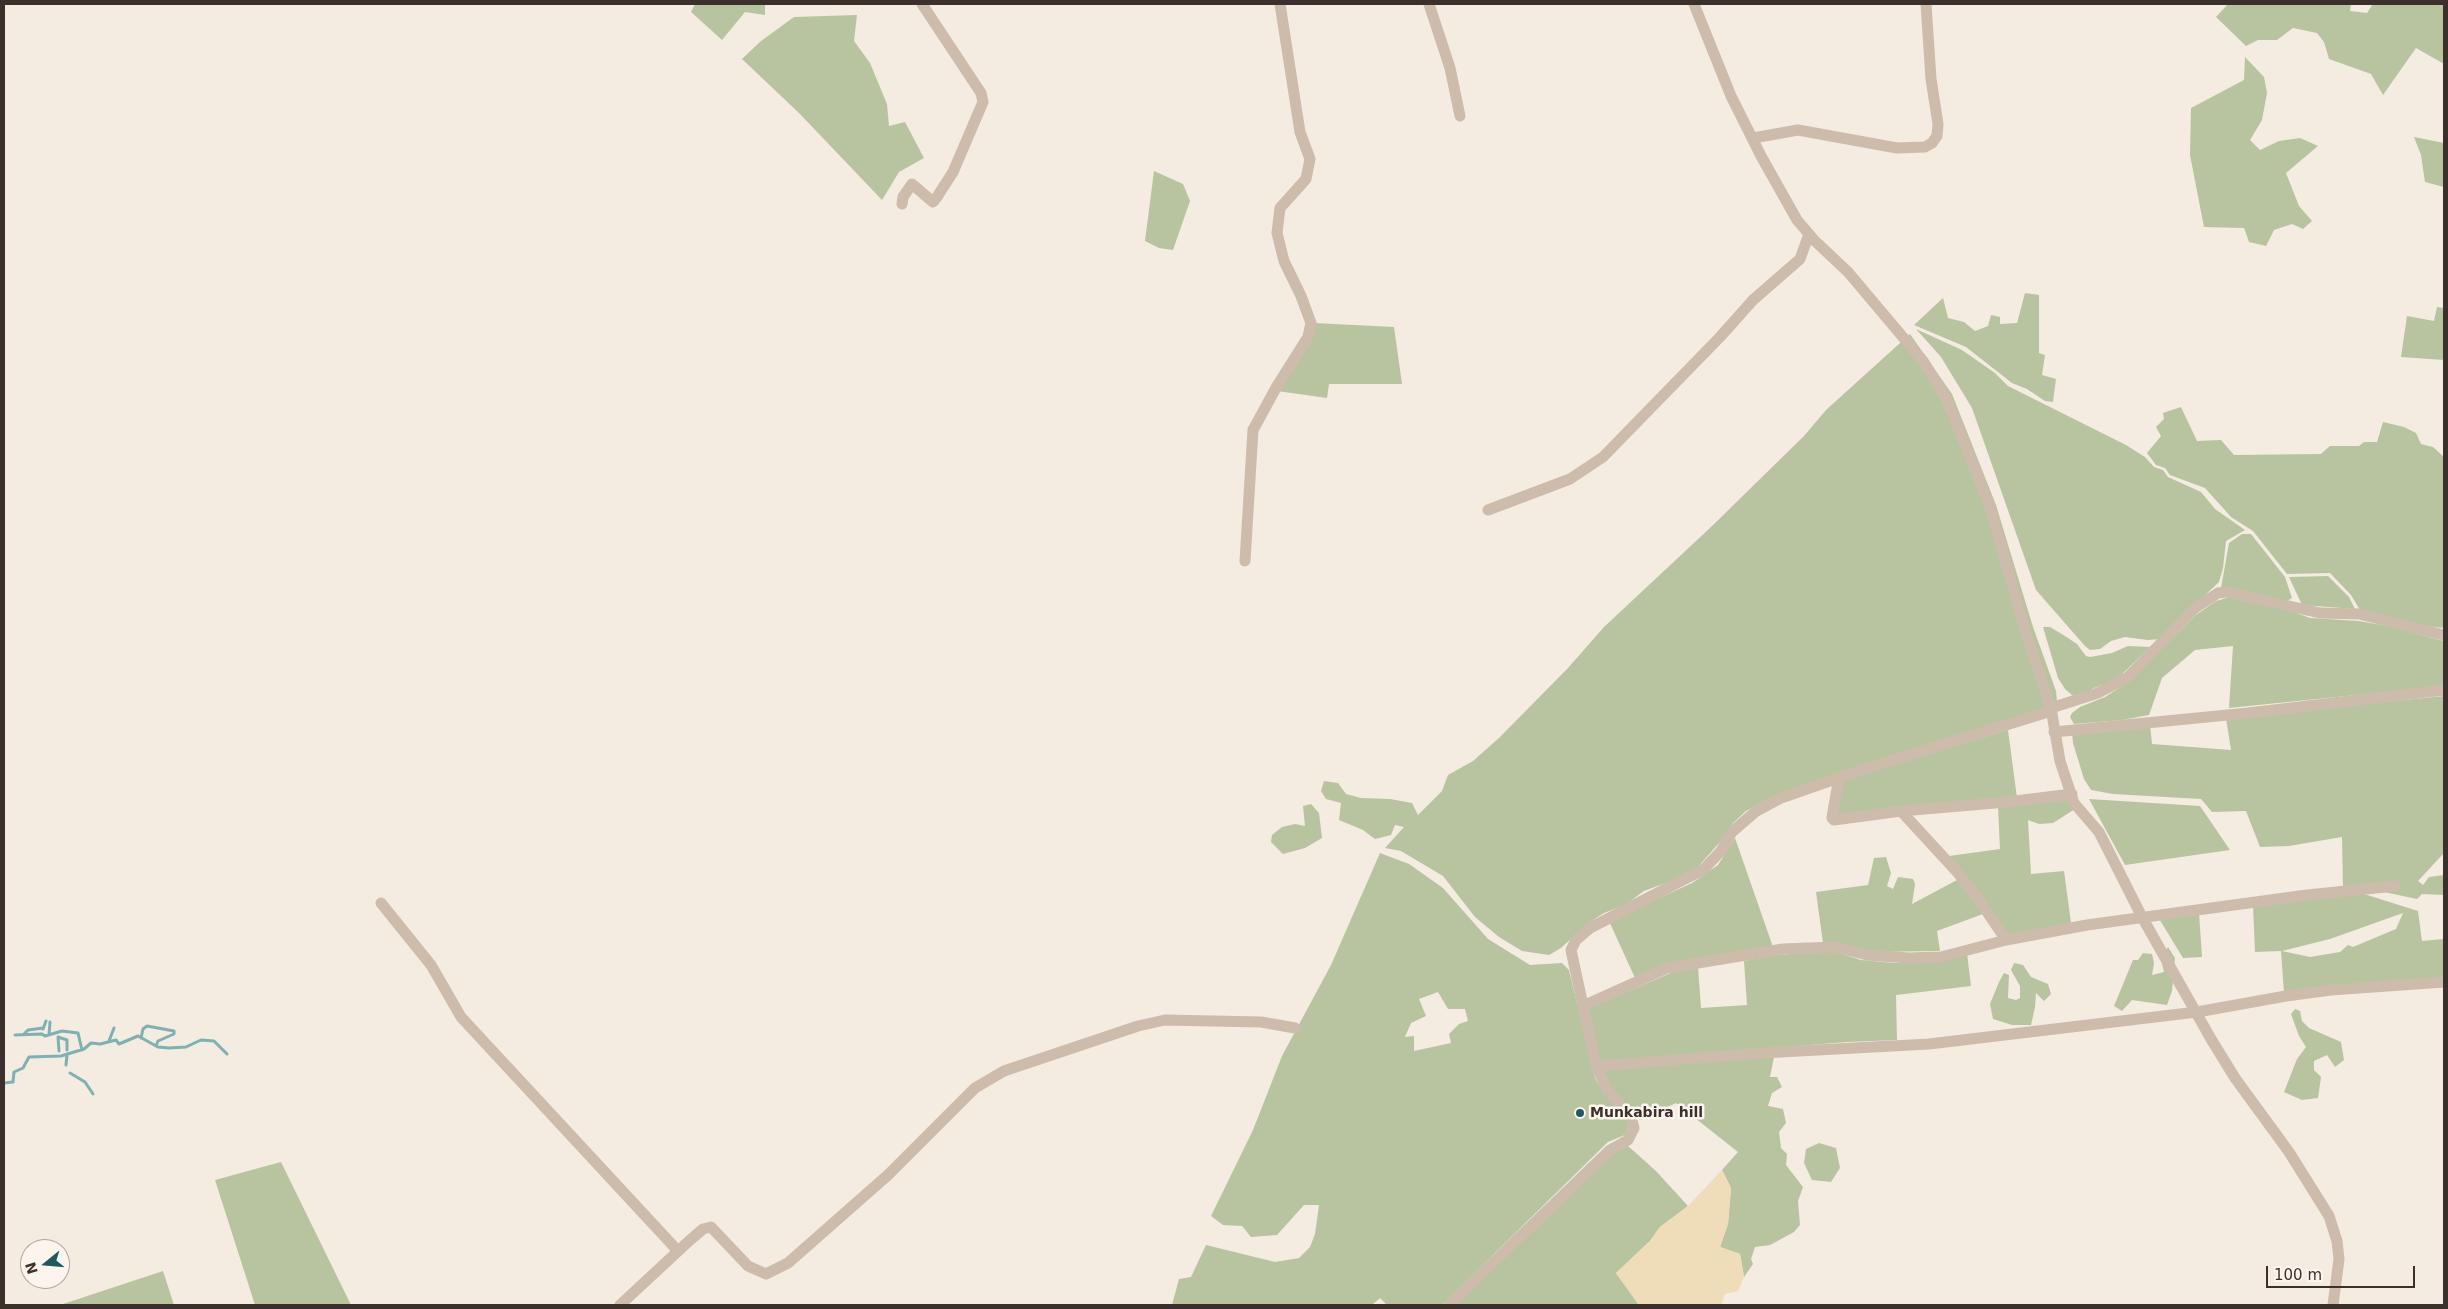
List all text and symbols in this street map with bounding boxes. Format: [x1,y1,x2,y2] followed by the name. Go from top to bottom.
[1590,1105,1703,1121] place label: Munkabira hill
[1574,1107,1586,1119] marker: Munkabira hill
[20,1239,70,1289] north arrow
[2268,1256,2417,1288] scale bar
[22,1260,41,1276] text: N
[2274,1266,2322,1284] text: 100 m

